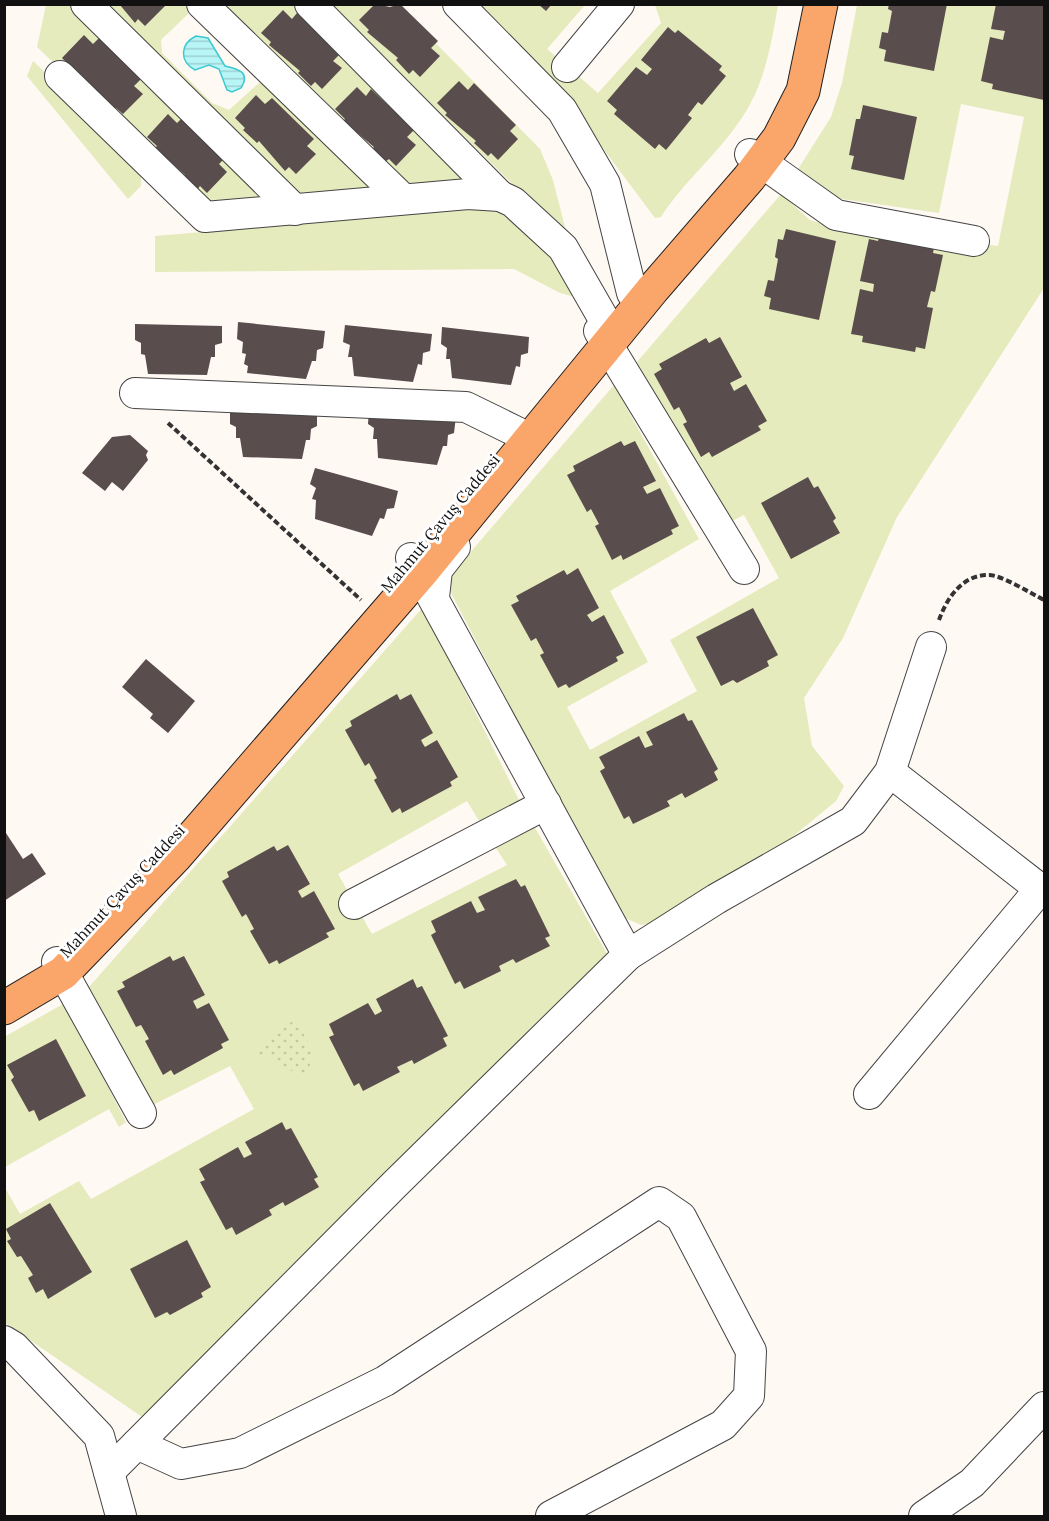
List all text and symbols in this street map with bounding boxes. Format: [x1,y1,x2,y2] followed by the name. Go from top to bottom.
[376,450,504,596] street label: Mahmut Çavuş Caddesi
[55,820,189,962] street label: Mahmut Çavuş Caddesi

